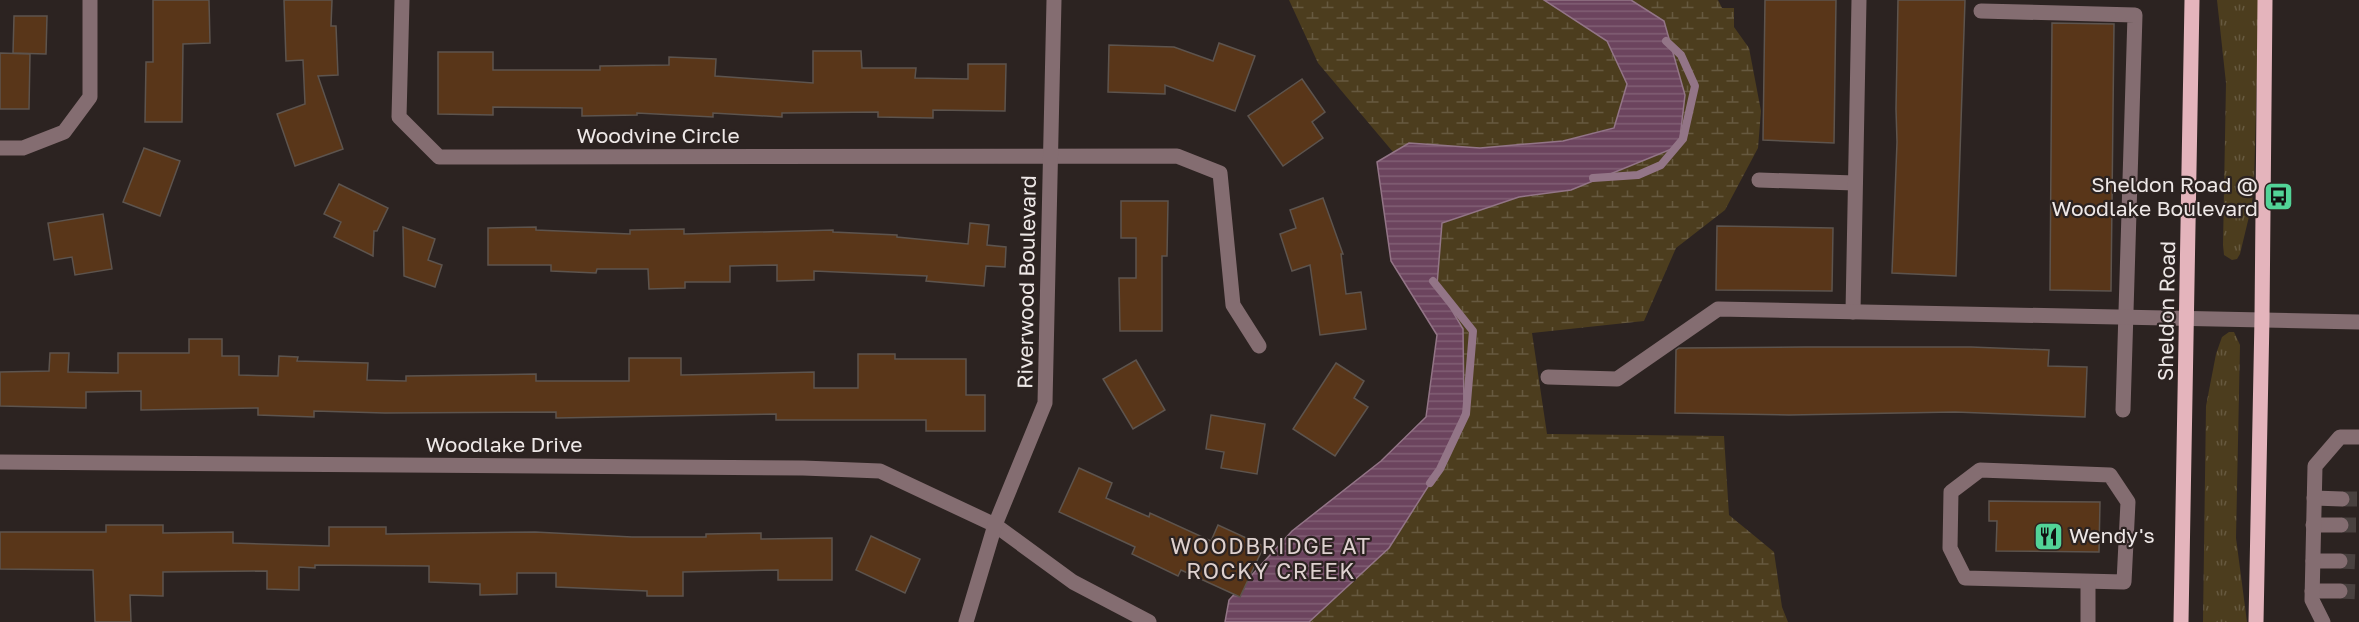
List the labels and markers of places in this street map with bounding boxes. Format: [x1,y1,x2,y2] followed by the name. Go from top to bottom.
[2052,171,2258,221] place label: Sheldon Road @ Woodlake Boulevard
[2263,181,2295,213] bus stop icon: Sheldon Road @ Woodlake Boulevard
[2032,520,2064,552] restaurant icon: Wendy's
[2069,522,2155,548] place label: Wendy's

